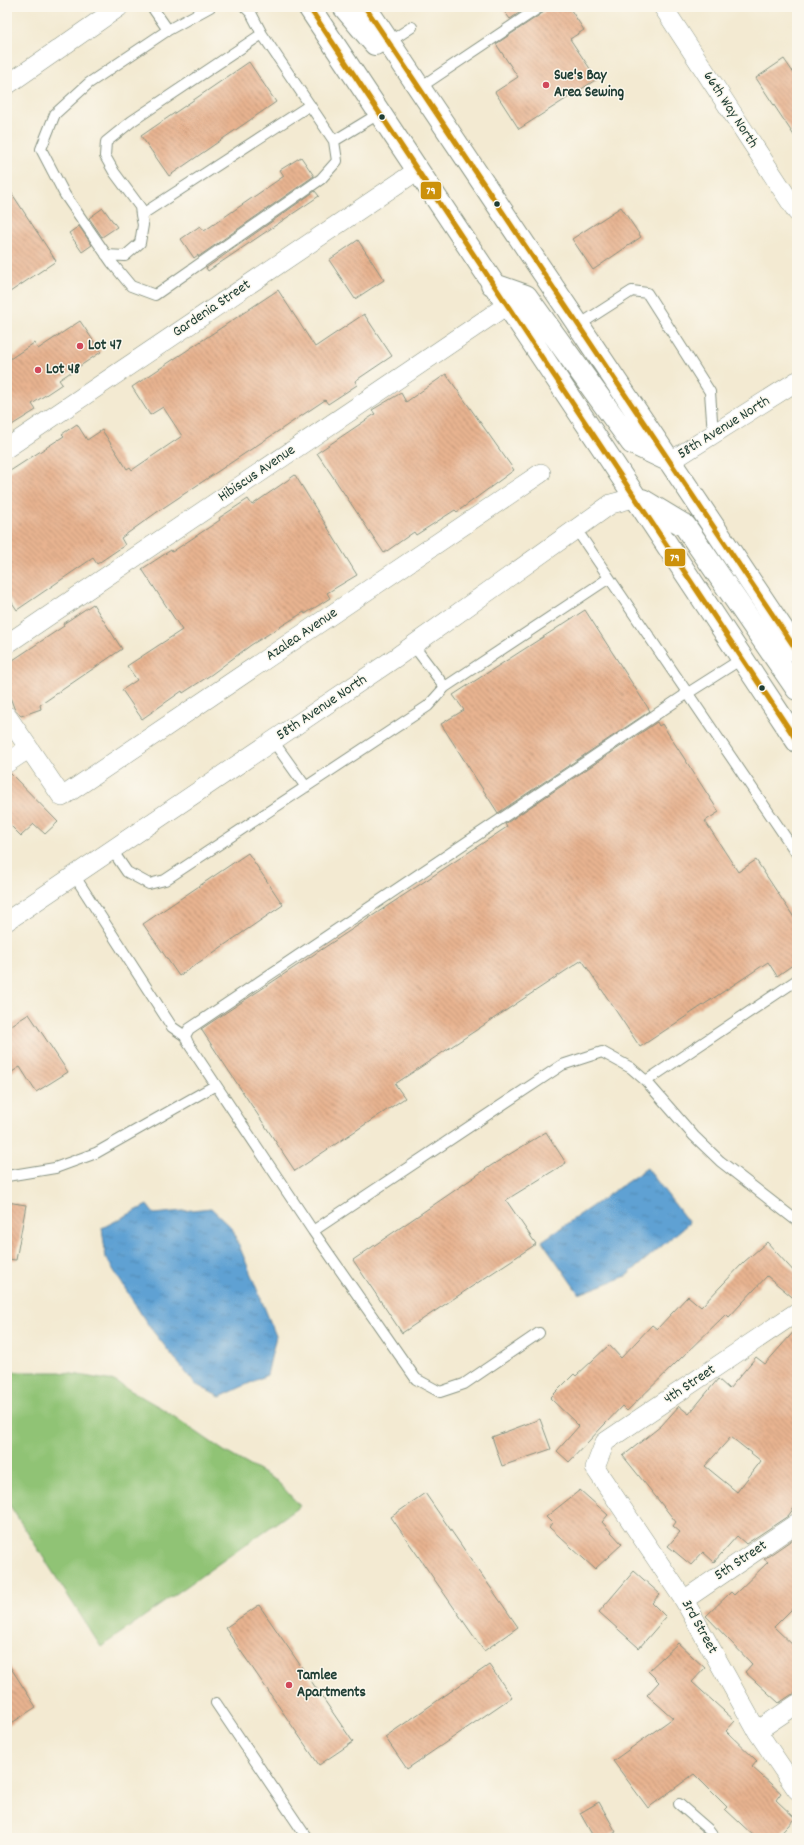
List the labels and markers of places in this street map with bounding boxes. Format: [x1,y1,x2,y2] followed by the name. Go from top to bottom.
[554,65,624,104] place label: Sue's Bay Area Sewing
[541,80,551,90] marker: Sue's Bay Area Sewing
[377,112,387,122] unlabelled marker
[492,199,502,209] unlabelled marker
[88,335,122,357] place label: Lot 47
[75,341,85,351] marker: Lot 47
[46,359,80,381] place label: Lot 48
[33,365,43,375] marker: Lot 48
[757,683,767,693] unlabelled marker
[297,1665,366,1704] place label: Tamlee Apartments
[284,1680,294,1690] marker: Tamlee Apartments

